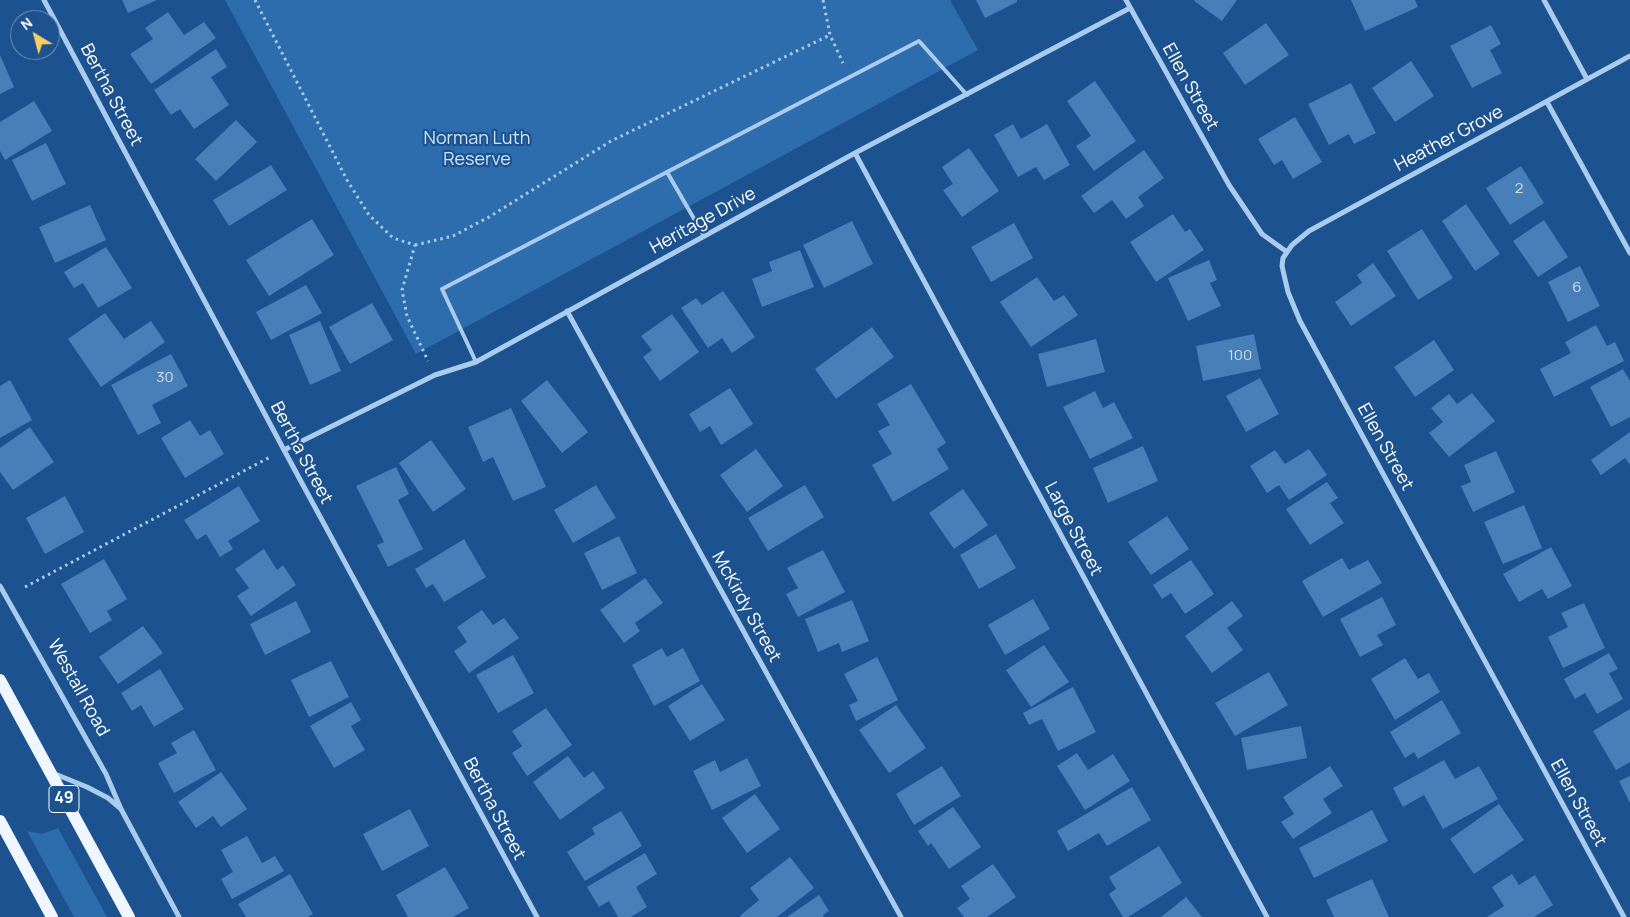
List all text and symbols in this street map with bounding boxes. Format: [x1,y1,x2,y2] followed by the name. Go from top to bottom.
[10,10,60,60] north arrow
[17,13,36,34] text: N
[75,40,147,150] street label: Bertha Street
[1157,40,1223,134] street label: Ellen Street
[1391,101,1507,177] street label: Heather Grove
[424,128,530,170] park label: Norman Luth Reserve
[1515,180,1523,198] house number: 2
[646,183,760,259] street label: Heritage Drive
[1572,279,1582,297] house number: 6
[1228,347,1252,365] house number: 100
[156,369,174,387] house number: 30
[265,398,337,508] street label: Bertha Street
[1352,400,1418,494] street label: Ellen Street
[1039,478,1107,580] street label: Large Street
[707,548,785,666] street label: McKirdy Street
[42,636,114,740] street label: Westall Road
[458,754,530,864] street label: Bertha Street
[1545,756,1611,850] street label: Ellen Street
[49,786,79,812] road number: 49

